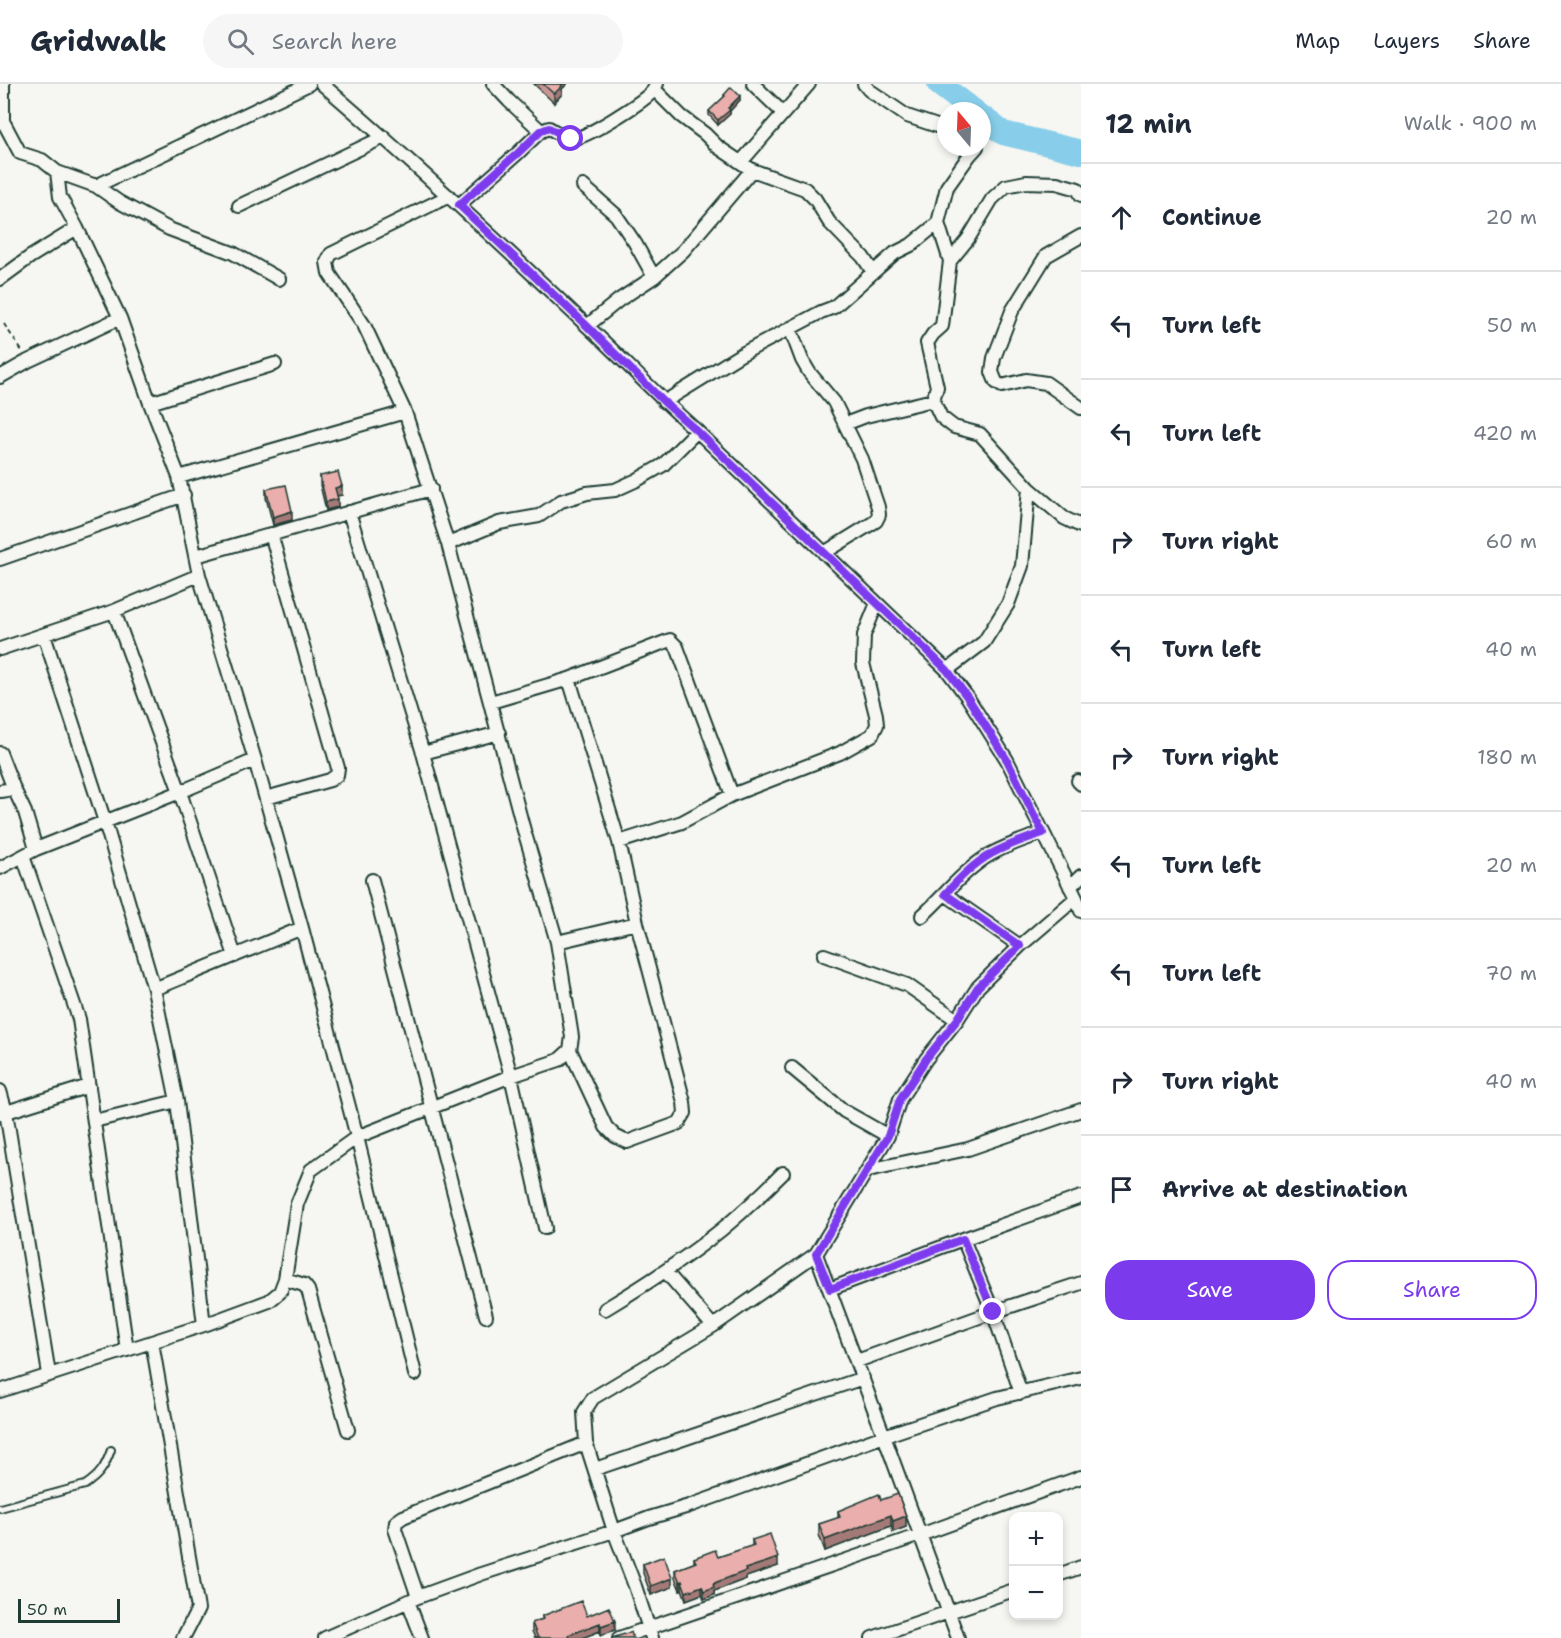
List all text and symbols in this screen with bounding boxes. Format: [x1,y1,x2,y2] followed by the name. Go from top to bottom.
[203,14,623,68] search box
[30,22,167,60] text: Gridwalk
[224,25,257,58] icon: search
[272,27,398,56] text: Search here
[1295,27,1340,55] text: Map
[1373,27,1440,55] text: Layers
[1473,27,1531,55] text: Share
[937,102,991,156] north arrow
[1105,106,1192,141] text: 12 min
[1404,110,1537,136] text: Walk · 900 m
[557,125,583,151] route start
[1105,201,1138,234] icon: ahead
[1162,203,1262,232] text: Continue
[1486,204,1537,230] text: 20 m
[1105,309,1138,342] icon: left
[1162,311,1261,340] text: Turn left
[1487,312,1537,338] text: 50 m
[1105,417,1138,450] icon: left
[1162,419,1261,448] text: Turn left
[1473,420,1537,446] text: 420 m
[1105,525,1138,558] icon: right
[1162,527,1279,556] text: Turn right
[1485,528,1537,554] text: 60 m
[1105,633,1138,666] icon: left
[1162,635,1261,664] text: Turn left
[1485,636,1537,662] text: 40 m
[1105,741,1138,774] icon: right
[1162,743,1279,772] text: Turn right
[1477,744,1537,770] text: 180 m
[1105,849,1138,882] icon: left
[1162,851,1261,880] text: Turn left
[1486,852,1537,878] text: 20 m
[1105,957,1138,990] icon: left
[1162,959,1261,988] text: Turn left
[1485,960,1537,986] text: 70 m
[1105,1065,1138,1098] icon: right
[1162,1067,1279,1096] text: Turn right
[1485,1068,1537,1094] text: 40 m
[1105,1173,1138,1206] icon: arrive
[1162,1175,1408,1204] text: Arrive at destination
[1105,1260,1315,1320] button: Save
[1327,1260,1537,1320] button: Share
[979,1298,1005,1324] route end
[1009,1512,1063,1620] map controls
[1009,1512,1063,1566] button: +
[1009,1566,1063,1620] button: −
[18,1596,120,1624] scale bar
[27,1599,67,1620] text: 50 m

